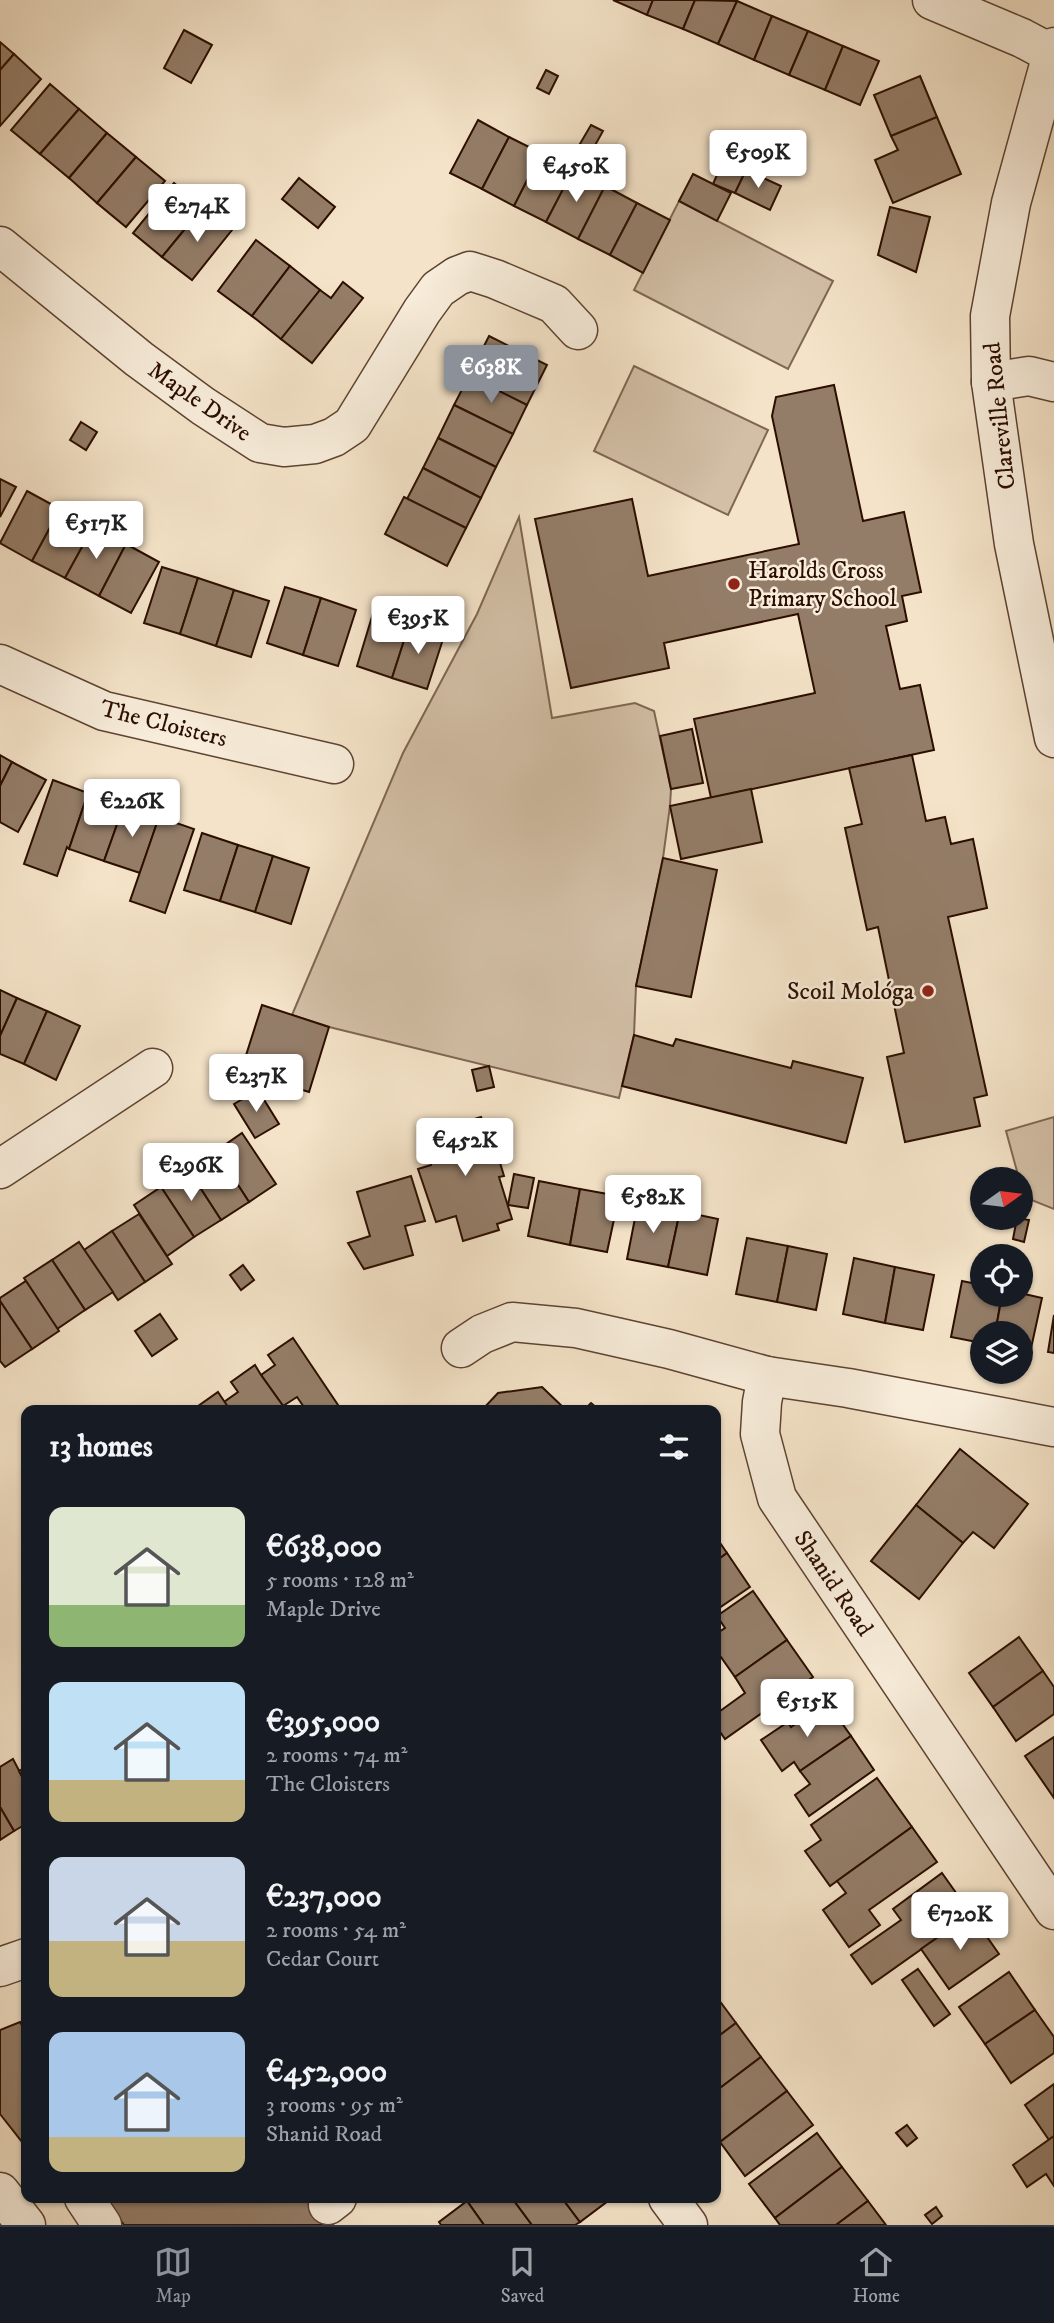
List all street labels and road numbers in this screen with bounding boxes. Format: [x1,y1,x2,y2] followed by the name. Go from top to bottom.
[977,341,1023,491] street label: Clareville Road
[142,355,257,448] street label: Maple Drive
[97,694,230,754] street label: The Cloisters
[787,1525,879,1642] street label: Shanid Road

